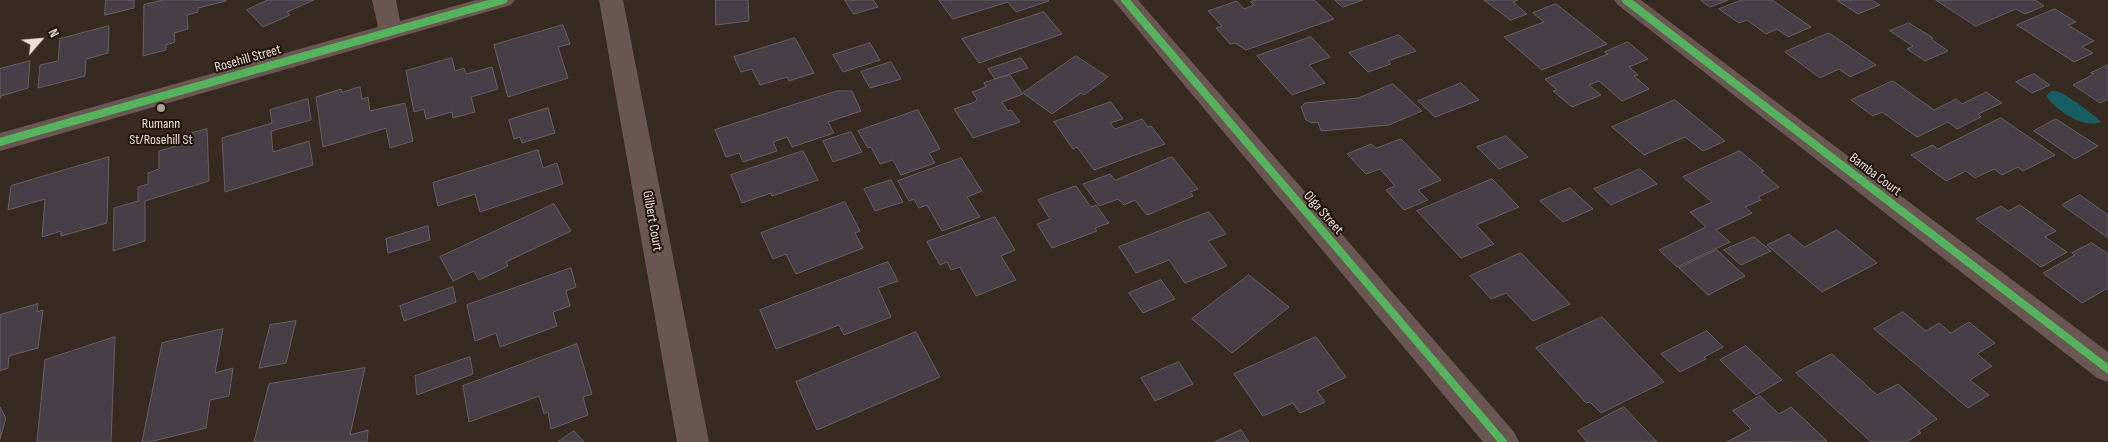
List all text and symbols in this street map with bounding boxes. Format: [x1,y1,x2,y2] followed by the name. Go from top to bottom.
[15,15,65,65] north arrow
[45,26,63,40] text: N
[213,42,283,76] street label: Rosehill Street
[155,102,167,114] marker: Rumann St/Rosehill St
[129,116,193,148] place label: Rumann St/Rosehill St
[1846,150,1904,200] street label: Bamba Court
[1300,188,1346,238] street label: Olga Street
[638,189,666,253] street label: Gilbert Court

